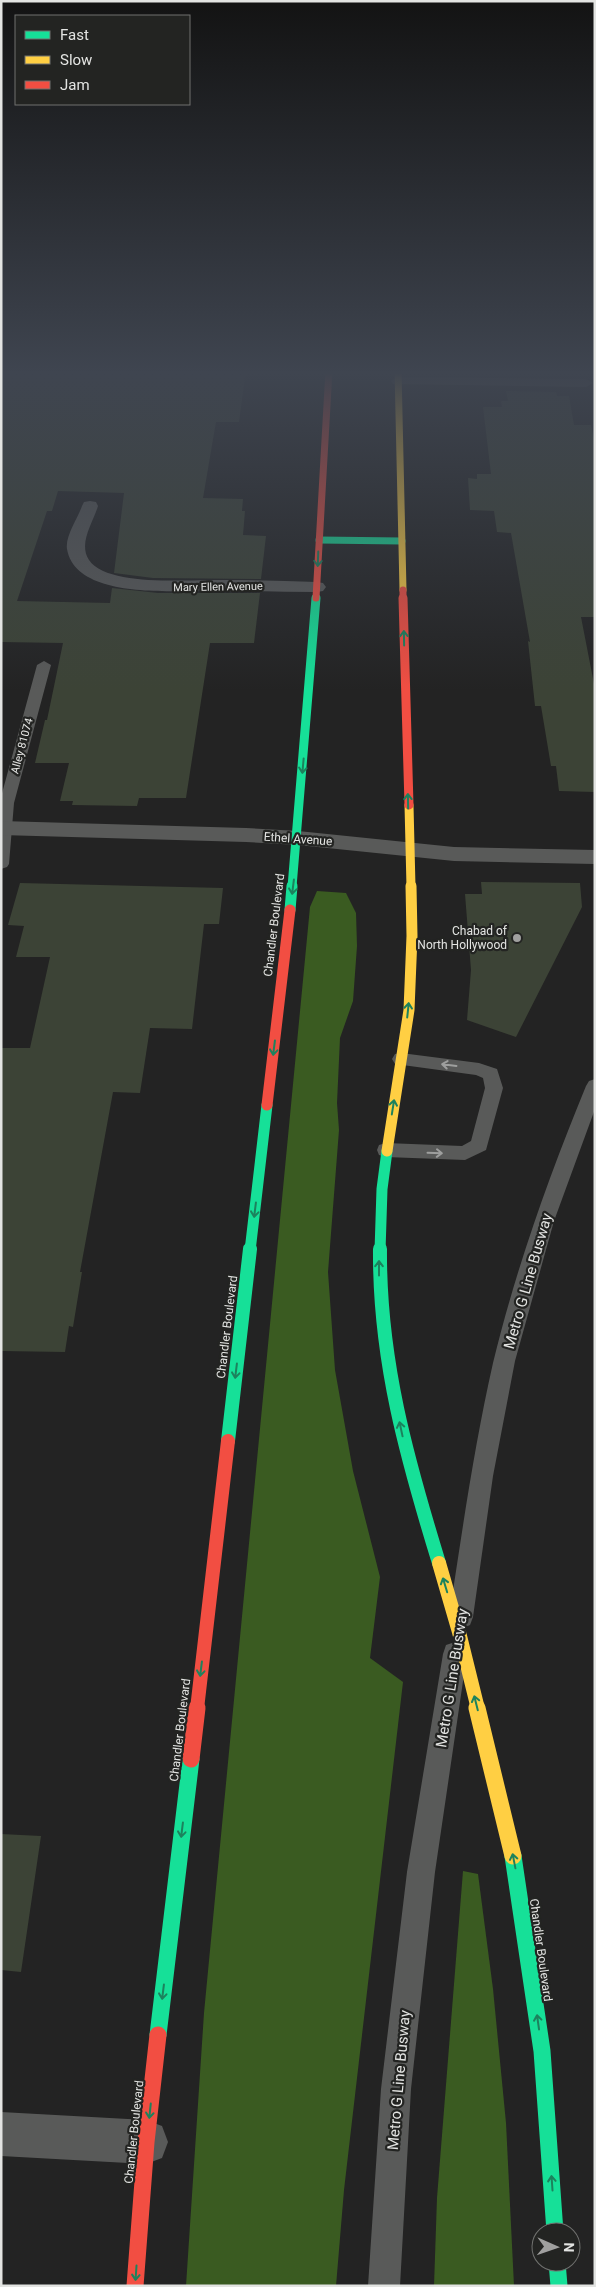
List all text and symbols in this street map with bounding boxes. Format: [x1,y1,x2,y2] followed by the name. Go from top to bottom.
[15,15,190,105] legend
[60,26,89,44] text: Fast
[60,51,92,69] text: Slow
[60,76,90,94] text: Jam
[314,551,323,567] one-way arrow
[173,580,263,594] street label: Mary Ellen Avenue
[399,631,409,647] one-way arrow
[8,717,36,775] street label: Alley 81074
[298,758,308,774] one-way arrow
[403,793,413,809] one-way arrow
[263,830,333,848] street label: Ethel Avenue
[261,873,287,977] street label: Chandler Boulevard
[288,879,298,895] one-way arrow
[417,924,508,952] place label: Chabad of North Hollywood
[511,932,523,944] marker: Chabad of North Hollywood
[403,1003,413,1019] one-way arrow
[269,1040,279,1056] one-way arrow
[441,1060,457,1070] one-way arrow
[389,1099,399,1115] one-way arrow
[426,1148,442,1157] one-way arrow
[250,1201,260,1217] one-way arrow
[500,1211,556,1351] street label: Metro G Line Busway
[374,1261,384,1277] one-way arrow
[214,1275,240,1379] street label: Chandler Boulevard
[231,1363,241,1379] one-way arrow
[395,1421,405,1437] one-way arrow
[439,1578,449,1594] one-way arrow
[432,1607,472,1749] street label: Metro G Line Busway
[196,1661,206,1677] one-way arrow
[167,1678,193,1782] street label: Chandler Boulevard
[471,1695,480,1711] one-way arrow
[177,1822,187,1838] one-way arrow
[509,1853,518,1869] one-way arrow
[527,1898,555,2002] street label: Chandler Boulevard
[158,1983,168,1999] one-way arrow
[384,2009,414,2151] street label: Metro G Line Busway
[533,2014,543,2030] one-way arrow
[122,2080,146,2184] street label: Chandler Boulevard
[145,2103,155,2119] one-way arrow
[547,2176,556,2192] one-way arrow
[531,2222,581,2272] north arrow
[561,2242,577,2253] text: N
[131,2264,141,2280] one-way arrow

